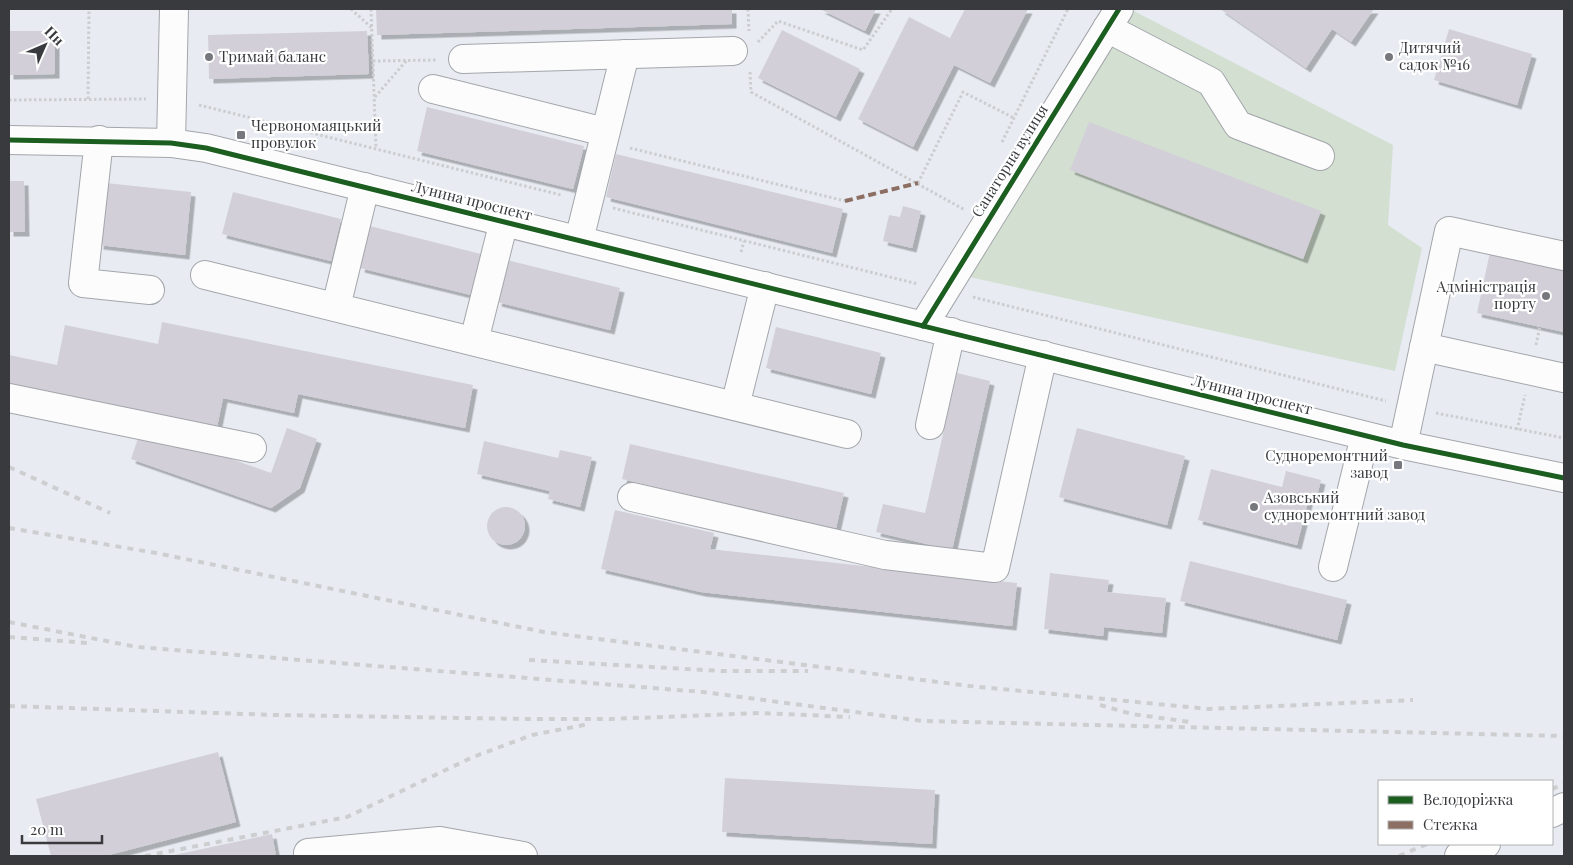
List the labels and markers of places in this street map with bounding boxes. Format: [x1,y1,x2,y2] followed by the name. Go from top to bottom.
[1399,37,1470,74] place label: Дитячий садок №16
[219,46,326,66] place label: Тримай баланс
[203,51,215,63] marker: Тримай баланс
[1383,51,1395,63] marker: Дитячий садок №16
[251,115,382,152] place label: Червономаяцький провулок
[235,129,247,141] marker: Червономаяцький провулок
[1436,276,1536,313] place label: Адміністрація порту
[1540,290,1552,302] marker: Адміністрація порту
[1265,445,1388,482] place label: Судноремонтний завод
[1392,459,1404,471] marker: Судноремонтний завод
[1263,487,1425,524] place label: Азовський судноремонтний завод
[1248,501,1260,513] marker: Азовський судноремонтний завод

